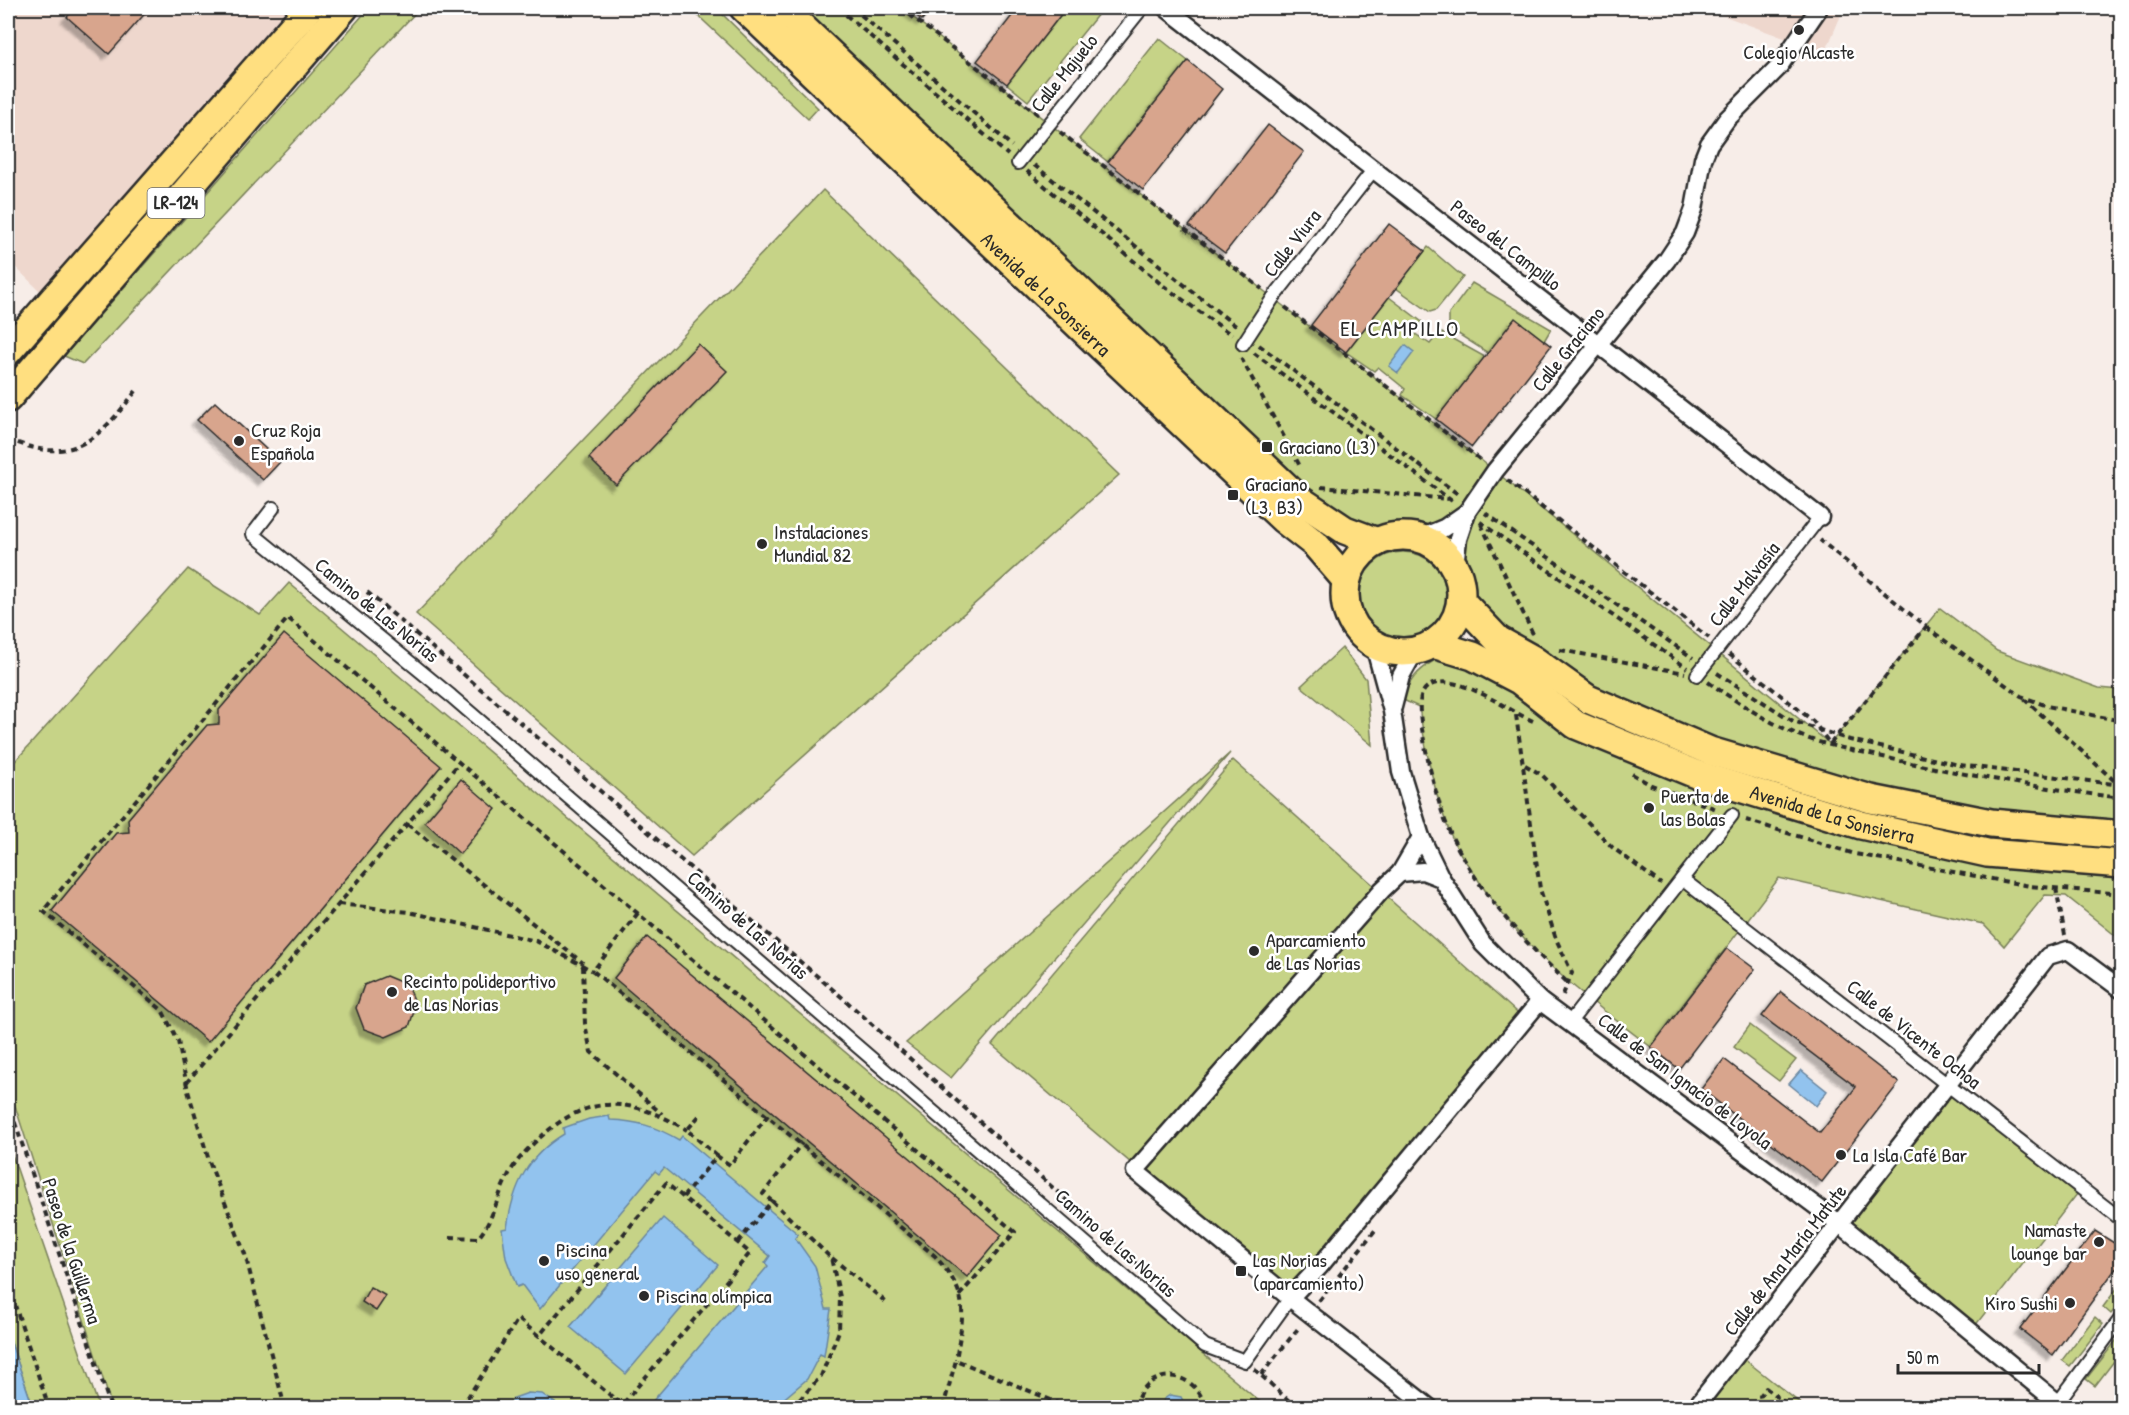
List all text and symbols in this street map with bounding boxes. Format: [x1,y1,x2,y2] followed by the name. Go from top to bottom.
[1792,23,1806,37] marker: Colegio Alcaste
[1024,28,1104,118] street label: Calle Majuelo
[1743,38,1855,65] place label: Colegio Alcaste
[148,188,204,218] road number: LR-124
[1445,193,1567,296] street label: Paseo del Campillo
[1257,203,1327,282] street label: Calle Viura
[975,226,1117,362] street label: Avenida de La Sonsierra
[1525,300,1610,397] street label: Calle Graciano
[1340,313,1460,343] district label: EL CAMPILLO
[251,416,321,466] place label: Cruz Roja Española
[1279,433,1376,460] place label: Graciano (L3)
[232,434,246,448] marker: Cruz Roja Española
[1260,440,1274,454] marker: Graciano (L3)
[1245,470,1307,520] place label: Graciano (L3, B3)
[1226,488,1240,502] marker: Graciano (L3, B3)
[774,518,869,568] place label: Instalaciones Mundial 82
[1702,536,1785,632] street label: Calle Malvasía
[755,537,769,551] marker: Instalaciones Mundial 82
[309,551,445,668] street label: Camino de Las Norias
[1747,778,1917,849] street label: Avenida de La Sonsierra
[1661,782,1729,832] place label: Puerta de las Bolas
[1642,801,1656,815] marker: Puerta de las Bolas
[682,864,815,985] street label: Camino de Las Norias
[1266,926,1365,976] place label: Aparcamiento de Las Norias
[1247,944,1261,958] marker: Aparcamiento de Las Norias
[404,967,556,1017] place label: Recinto polideportivo de Las Norias
[1842,973,1987,1095] street label: Calle de Vicente Ochoa
[385,985,399,999] marker: Recinto polideportivo de Las Norias
[1593,1006,1778,1155] street label: Calle de San Ignacio de Loyola
[1853,1141,1968,1168] place label: La Isla Café Bar
[1834,1148,1848,1162] marker: La Isla Café Bar
[36,1175,109,1327] street label: Paseo de la Guillerma
[1717,1178,1852,1341] street label: Calle de Ana María Matute
[1050,1182,1183,1303] street label: Camino de Las Norias
[2011,1216,2087,1266] place label: Namaste lounge bar
[2092,1235,2106,1249] marker: Namaste lounge bar
[556,1236,640,1286] place label: Piscina uso general
[1253,1246,1365,1296] place label: Las Norias (aparcamiento)
[537,1254,551,1268] marker: Piscina uso general
[1234,1264,1248,1278] marker: Las Norias (aparcamiento)
[656,1282,772,1309] place label: Piscina olímpica
[637,1289,651,1303] marker: Piscina olímpica
[1985,1289,2058,1316] place label: Kiro Sushi
[2063,1296,2077,1310] marker: Kiro Sushi
[1898,1337,2039,1375] scale bar
[1907,1345,1939,1370] text: 50 m

